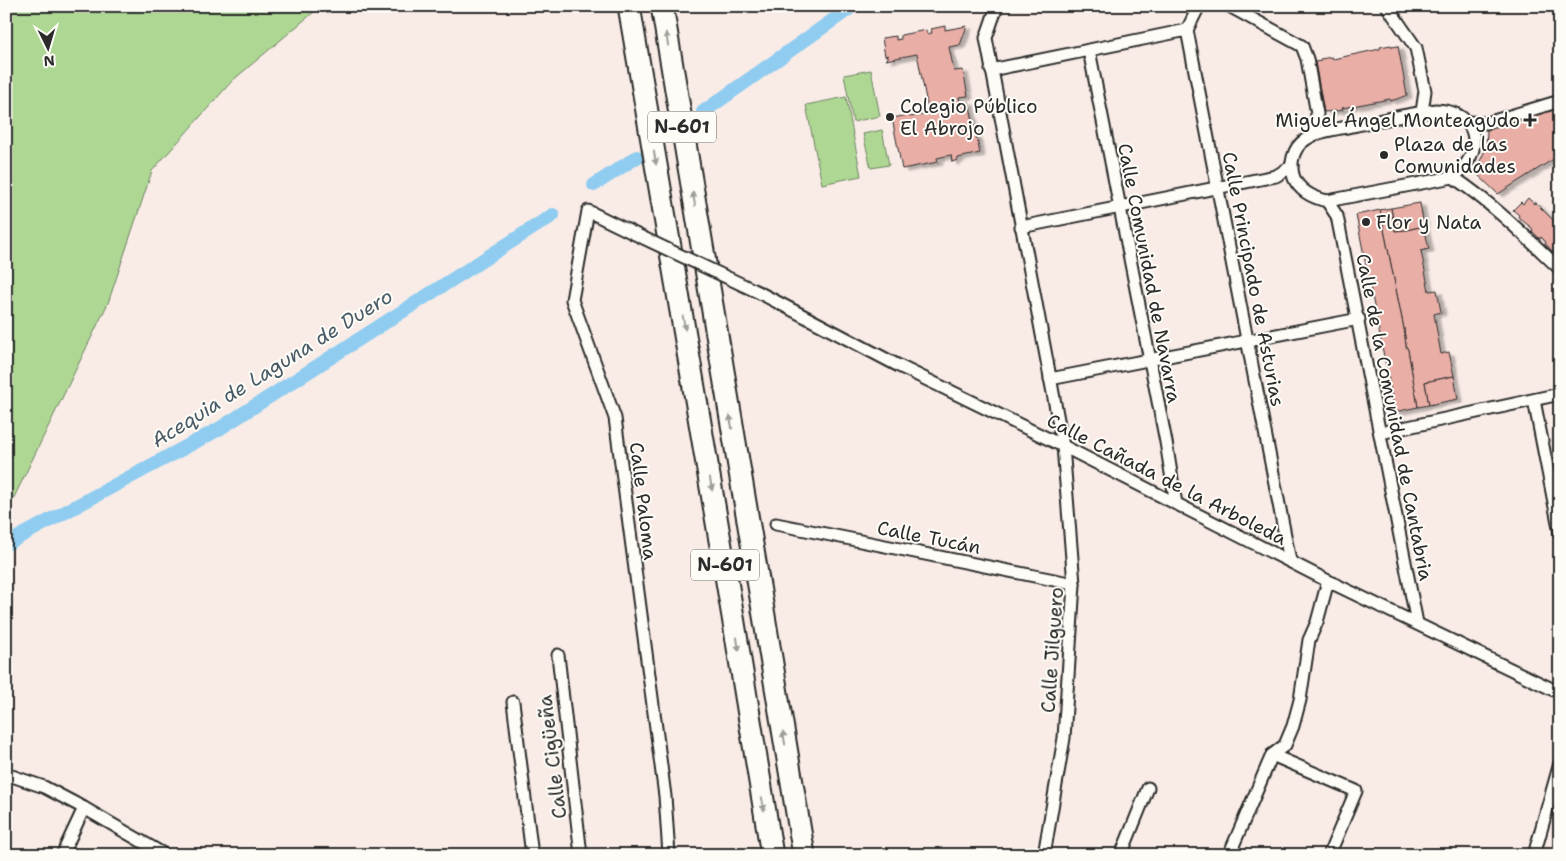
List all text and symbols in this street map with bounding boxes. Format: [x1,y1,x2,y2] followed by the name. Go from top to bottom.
[22,22,72,72] north arrow
[663,30,671,46] one-way arrow
[43,52,55,70] text: N
[900,94,1037,141] place label: Colegio Público El Abrojo
[1275,107,1520,133] place label: Miguel Ángel Monteagudo
[648,111,716,142] road number: N-601
[884,111,896,123] marker: Colegio Público El Abrojo
[1524,114,1536,126] marker: Miguel Ángel Monteagudo
[1394,132,1516,179] place label: Plaza de las Comunidades
[1112,141,1187,405] street label: Calle Comunidad de Navarra
[1378,149,1390,161] marker: Plaza de las Comunidades
[652,150,660,166] one-way arrow
[1217,150,1290,409] street label: Calle Principado de Asturias
[690,191,698,207] one-way arrow
[1376,210,1482,235] place label: Flor y Nata
[1360,216,1372,228] marker: Flor y Nata
[1350,251,1439,583] street label: Calle de la Comunidad de Cantabria
[146,283,398,453] water label: Acequia de Laguna de Duero
[680,316,688,332] one-way arrow
[1043,408,1291,551] street label: Calle Cañada de la Arboleda
[727,414,735,430] one-way arrow
[624,441,663,562] street label: Calle Paloma
[707,476,715,492] one-way arrow
[875,515,983,560] street label: Calle Tucán
[691,550,759,580] road number: N-601
[1036,586,1069,714] street label: Calle Jilguero
[734,636,742,652] one-way arrow
[532,693,572,820] street label: Calle Cigüeña
[780,729,788,745] one-way arrow
[759,797,767,813] one-way arrow

